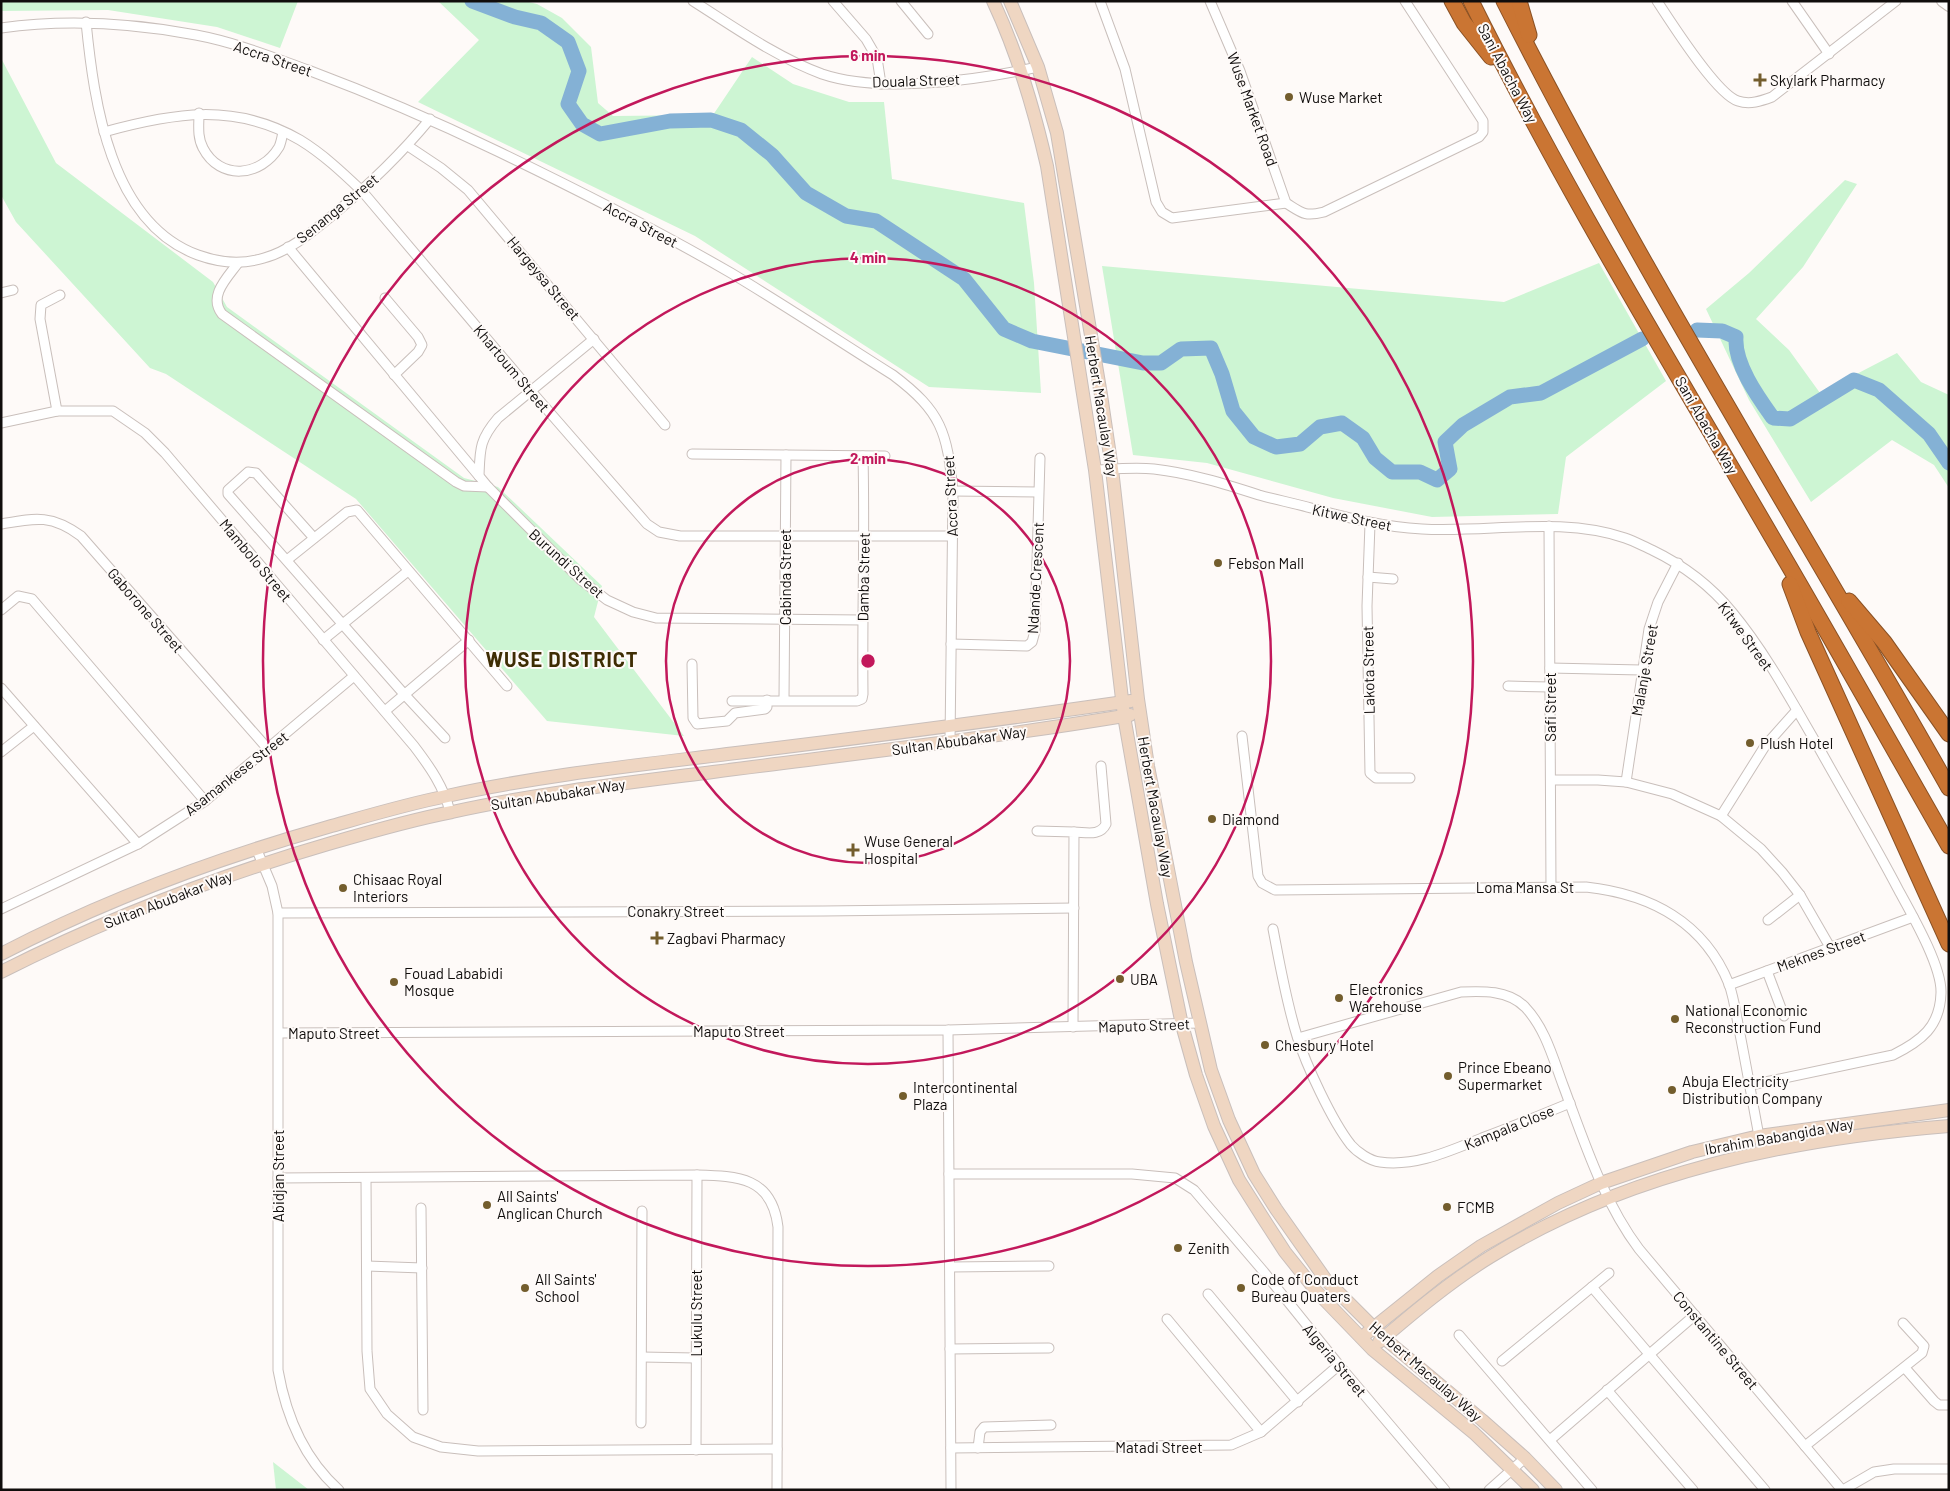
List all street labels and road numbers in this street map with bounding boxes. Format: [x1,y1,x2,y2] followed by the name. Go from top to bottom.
[1474,20,1542,126] street label: Sani Abacha Way
[232,36,314,80] street label: Accra Street
[1224,50,1282,168] street label: Wuse Market Road
[872,69,960,91] street label: Douala Street
[292,169,382,247] street label: Senanga Street
[601,197,681,251] street label: Accra Street
[504,232,584,324] street label: Hargeysa Street
[470,321,554,415] street label: Khartoum Street
[1082,334,1122,478] street label: Herbert Macaulay Way
[1672,373,1742,477] street label: Sani Abacha Way
[939,455,961,537] street label: Accra Street
[1311,500,1393,534] street label: Kitwe Street
[216,515,296,605] street label: Mambolo Street
[1023,522,1047,634] street label: Ndande Crescent
[526,525,608,601] street label: Burundi Street
[776,529,794,625] street label: Cabinda Street
[853,532,873,622] street label: Damba Street
[104,564,188,656] street label: Gaborone Street
[1715,598,1777,674] street label: Kitwe Street
[1627,623,1661,717] street label: Malanje Street
[1358,626,1378,714] street label: Lakota Street
[1541,672,1559,742] street label: Safi Street
[890,722,1028,758] street label: Sultan Abubakar Way
[181,727,291,819] street label: Asamankese Street
[1135,735,1177,879] street label: Herbert Macaulay Way
[489,774,627,814] street label: Sultan Abubakar Way
[101,866,235,932] street label: Sultan Abubakar Way
[1476,878,1574,896] street label: Loma Mansa St
[627,902,725,920] street label: Conakry Street
[1774,927,1868,975] street label: Meknes Street
[1098,1014,1190,1036] street label: Maputo Street
[693,1022,785,1040] street label: Maputo Street
[288,1024,380,1042] street label: Maputo Street
[1461,1101,1557,1153] street label: Kampala Close
[1703,1114,1855,1158] street label: Ibrahim Babangida Way
[269,1130,287,1222] street label: Abidjan Street
[687,1269,705,1357] street label: Lukulu Street
[1670,1287,1762,1393] street label: Constantine Street
[1366,1317,1486,1425] street label: Herbert Macaulay Way
[1299,1320,1371,1400] street label: Algeria Street
[1115,1438,1203,1456] street label: Matadi Street

